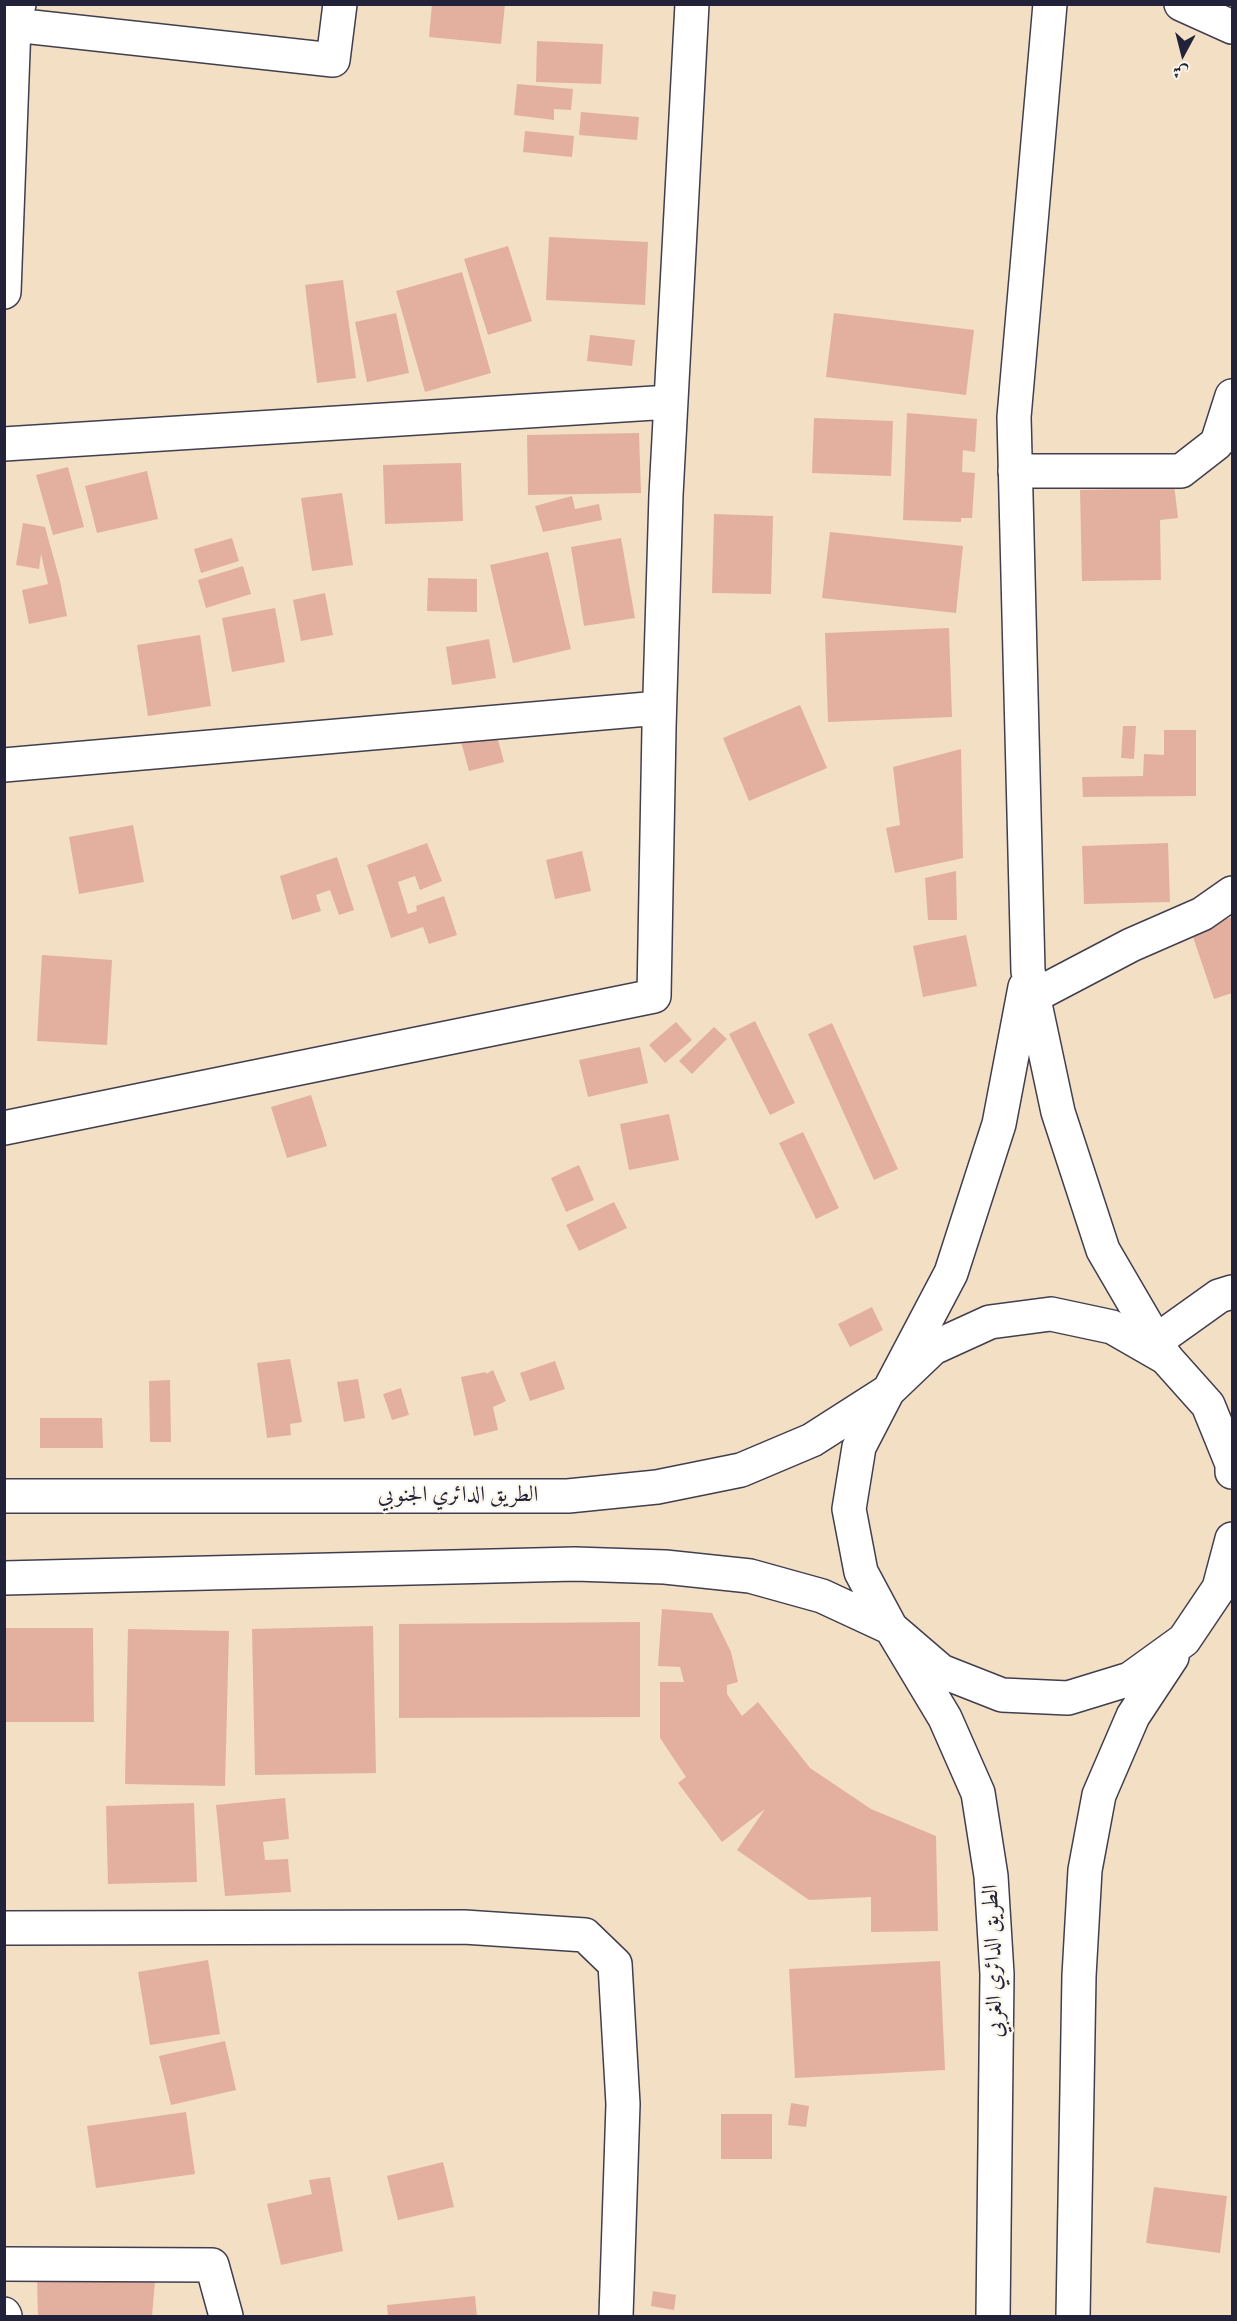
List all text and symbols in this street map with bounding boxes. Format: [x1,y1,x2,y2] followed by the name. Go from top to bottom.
[1153,24,1213,84] north arrow
[1172,62,1190,83] text: ش
[378,1483,538,1509] street label: الطريق الدائري الجنوبي
[978,1884,1010,2038] street label: الطريق الدائري الغربي

